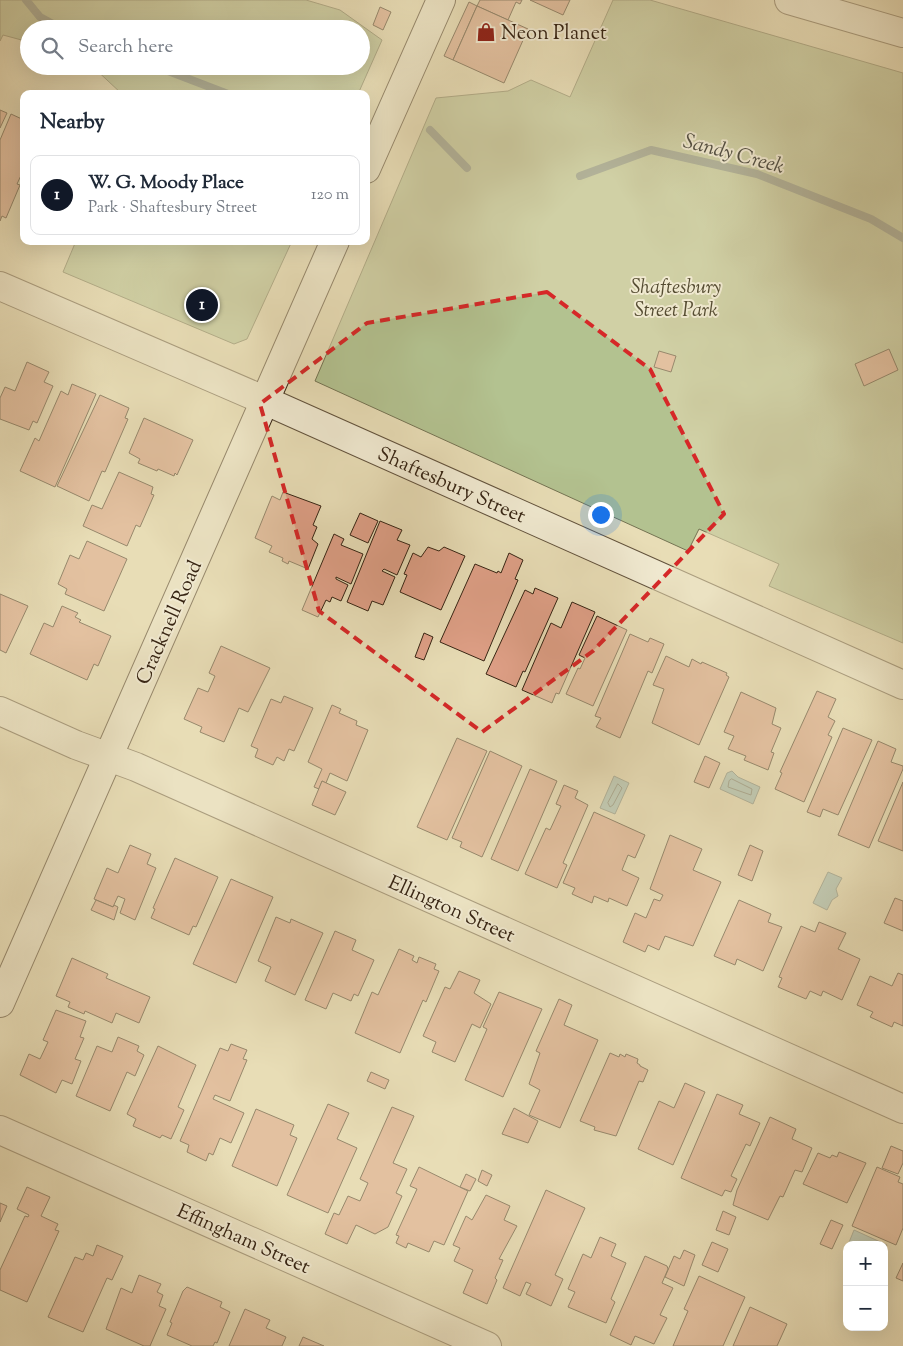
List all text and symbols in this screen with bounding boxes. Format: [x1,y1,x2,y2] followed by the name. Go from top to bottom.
[20,20,370,75] search box
[501,20,607,49] place label: Neon Planet
[475,21,497,43] shop icon: Neon Planet
[38,34,66,62] icon: search
[78,34,173,61] text: Search here
[40,108,105,138] text: Nearby
[680,127,788,183] water label: Sandy Creek
[88,170,244,197] text: W. G. Moody Place
[54,184,60,207] text: 1
[311,184,349,207] text: 120 m
[88,197,257,220] text: Park · Shaftesbury Street
[631,274,721,326] park label: Shaftesbury Street Park
[186,286,218,324] pin: 1
[372,441,530,532] street label: Shaftesbury Street
[588,502,614,528] your location
[130,556,211,690] street label: Cracknell Road
[383,869,519,951] street label: Ellington Street
[172,1198,314,1283] street label: Effingham Street
[843,1241,888,1331] map controls
[843,1241,888,1286] button: +
[843,1286,888,1331] button: −

